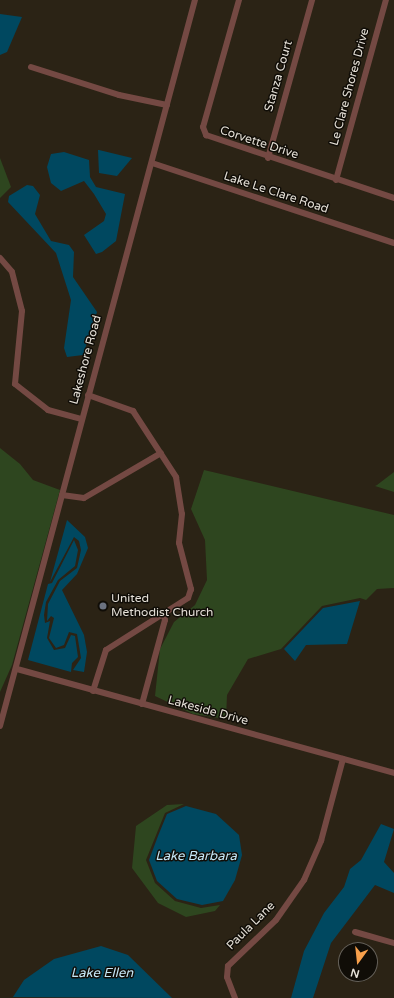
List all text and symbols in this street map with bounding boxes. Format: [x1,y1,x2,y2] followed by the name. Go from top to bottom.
[327,27,373,147] street label: Le Clare Shores Drive
[262,39,296,113] street label: Stanza Court
[218,124,300,162] street label: Corvette Drive
[222,169,330,217] street label: Lake Le Clare Road
[67,314,105,406] street label: Lakeshore Road
[111,592,213,620] place label: United Methodist Church
[98,601,108,611] marker: United Methodist Church
[166,693,250,729] street label: Lakeside Drive
[155,848,237,864] water label: Lake Barbara
[224,899,278,953] street label: Paula Lane
[338,942,378,982] north arrow
[71,965,133,981] water label: Lake Ellen
[349,966,361,981] text: N

